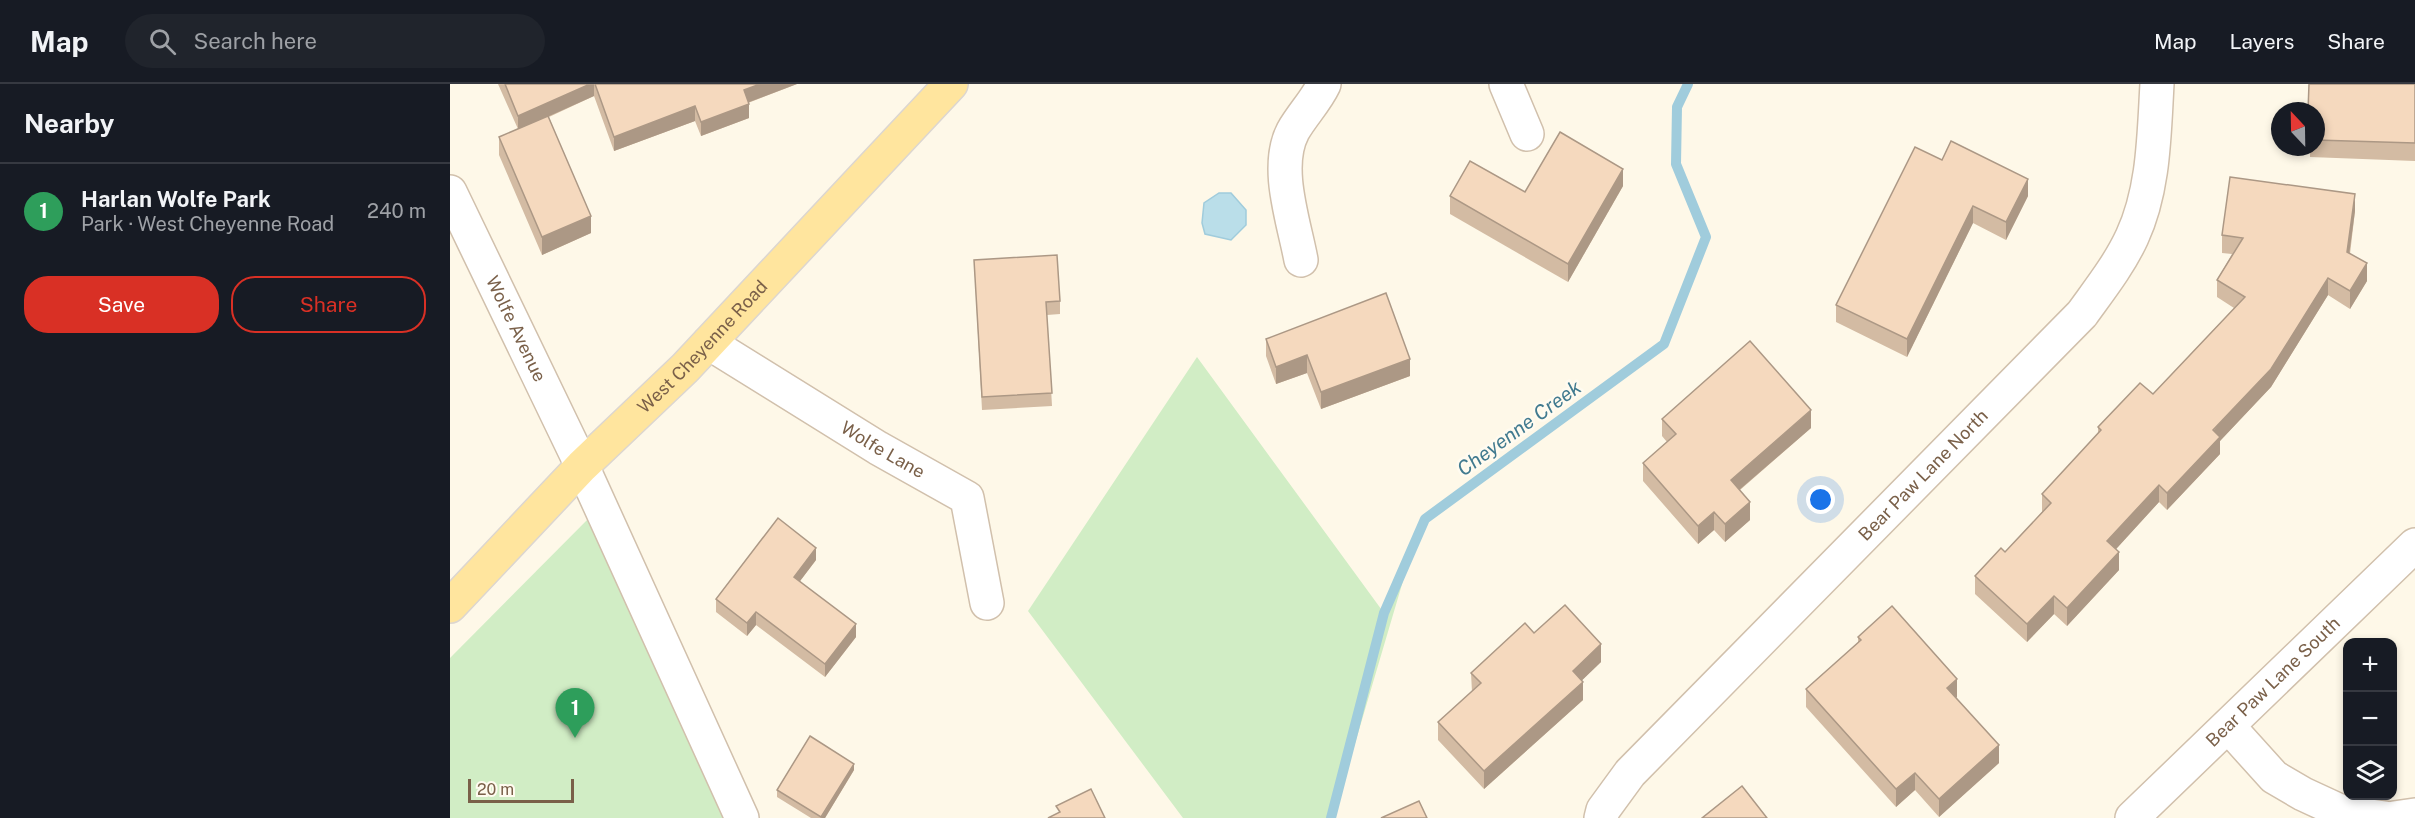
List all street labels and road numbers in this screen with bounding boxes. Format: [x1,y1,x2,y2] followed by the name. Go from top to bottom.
[482,272,551,385] street label: Wolfe Avenue
[633,276,772,417] street label: West Cheyenne Road
[1854,405,1992,545] street label: Bear Paw Lane North
[837,417,929,482] street label: Wolfe Lane
[2201,612,2344,751] street label: Bear Paw Lane South

